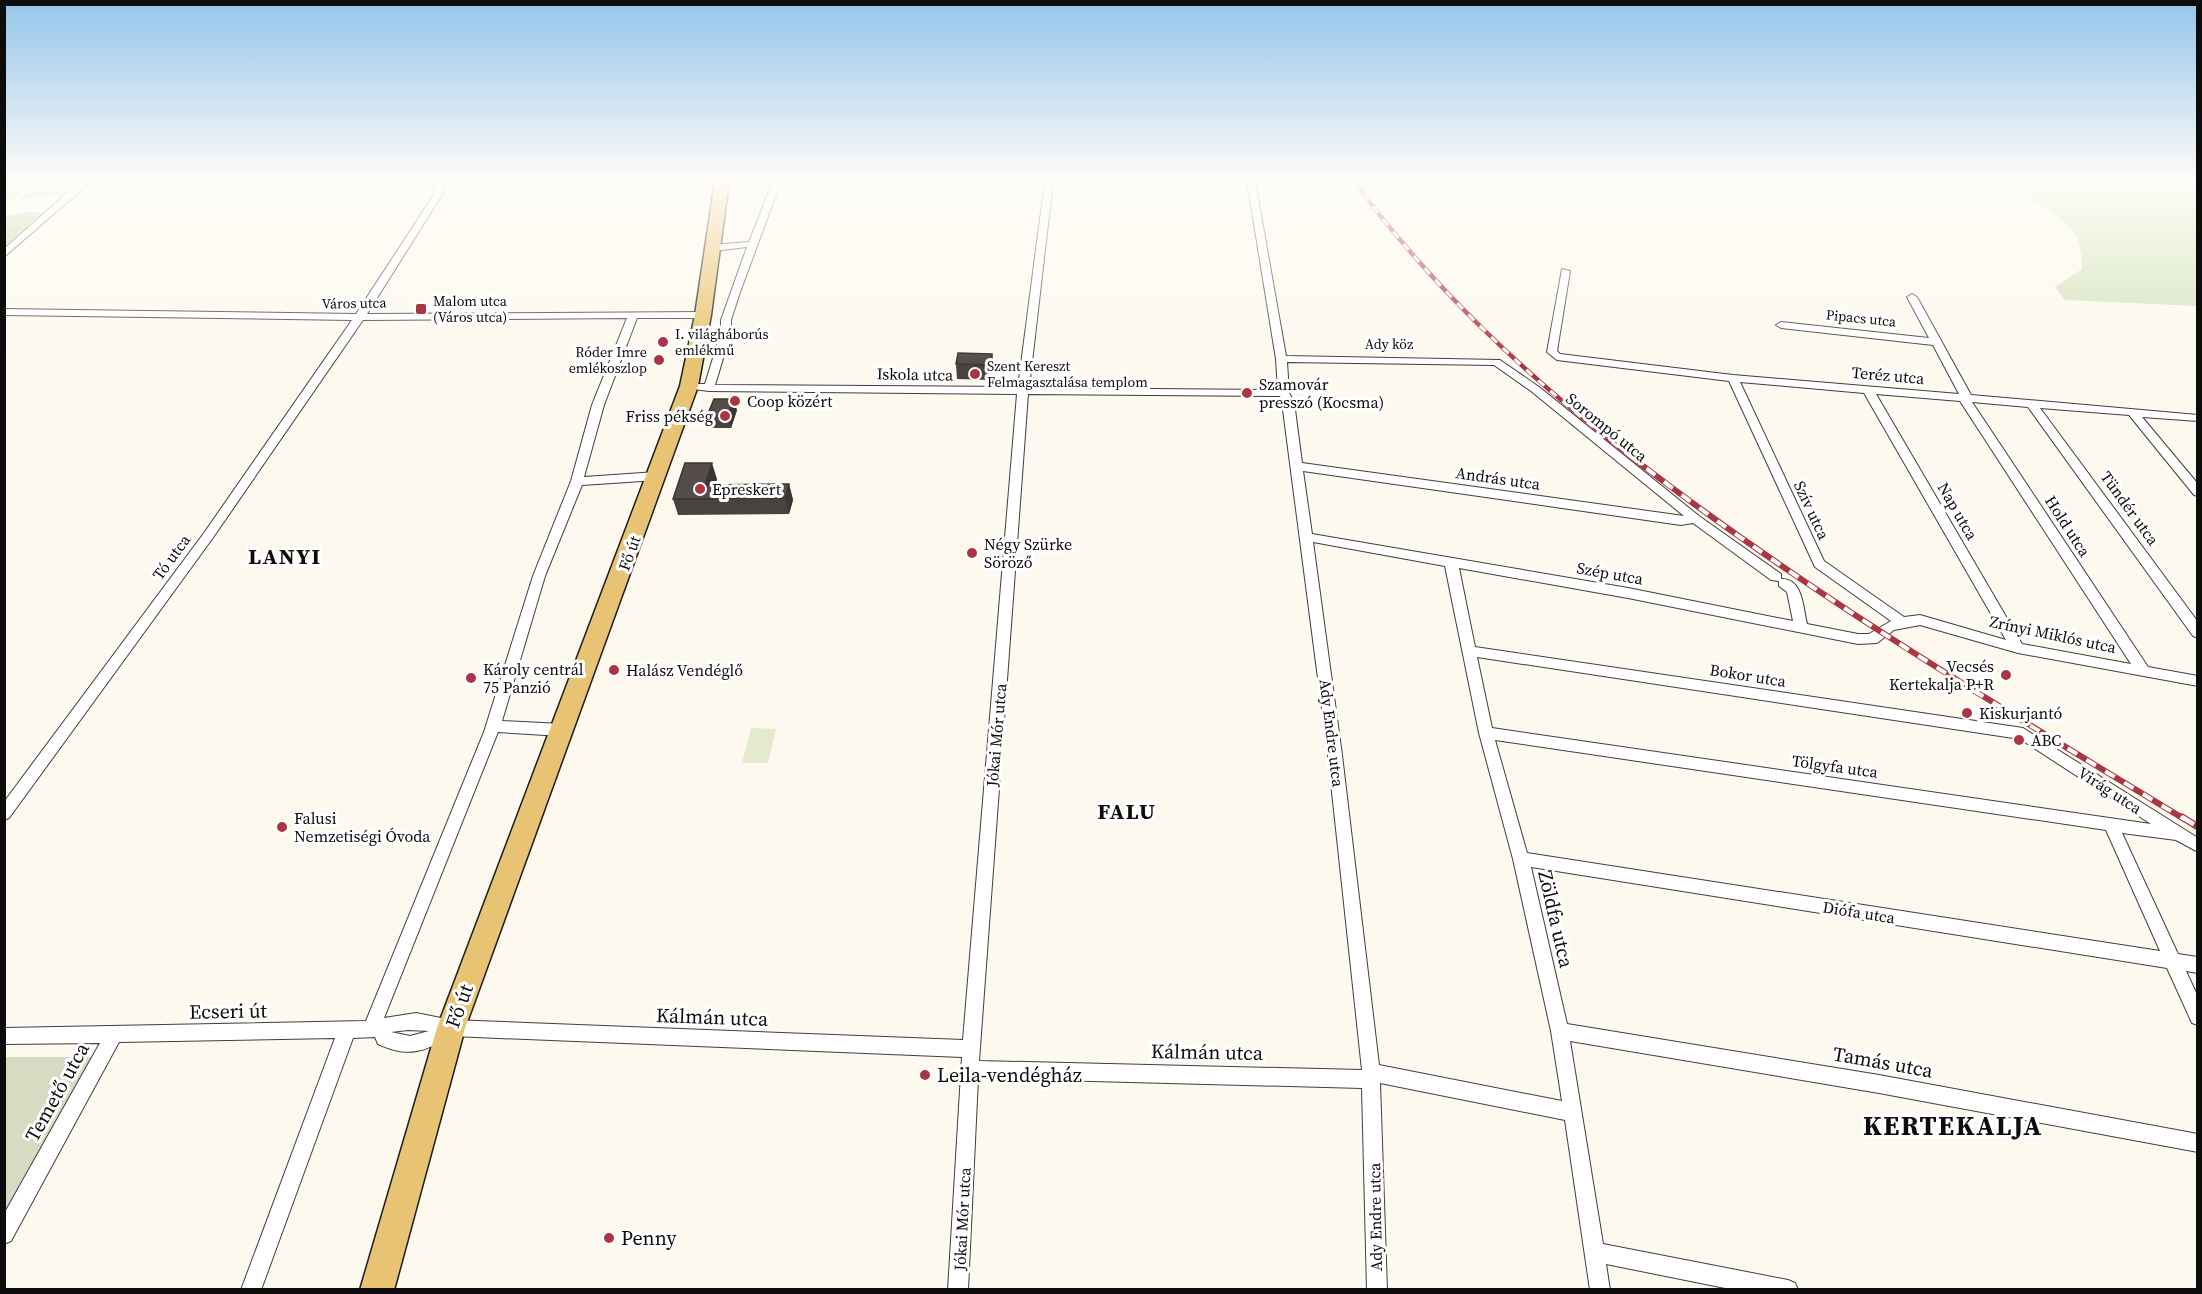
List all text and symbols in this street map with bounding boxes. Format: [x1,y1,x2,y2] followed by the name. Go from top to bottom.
[433,291,508,327] place label: Malom utca (Város utca)
[321,292,387,314] street label: Város utca
[414,302,428,316] marker: Malom utca (Város utca)
[1825,304,1898,332] street label: Pipacs utca
[675,324,769,360] place label: I. világháborús emlékmű
[1365,334,1414,354] street label: Ady köz
[656,335,670,349] marker: I. világháborús emlékmű
[569,342,647,378] place label: Róder Imre emlékoszlop
[652,353,666,367] marker: Róder Imre emlékoszlop
[987,356,1148,392] place label: Szent Kereszt Felmagasztalása templom
[1851,361,1926,389] street label: Teréz utca
[877,362,954,386] street label: Iskola utca
[968,367,982,381] marker: Szent Kereszt Felmagasztalása templom
[1259,373,1384,413] place label: Szamovár presszó (Kocsma)
[1240,386,1254,400] marker: Szamovár presszó (Kocsma)
[1562,387,1653,467] street label: Sorompó utca
[747,390,833,412] place label: Coop közért
[728,394,742,408] marker: Coop közért
[626,405,713,427] place label: Friss pékség
[718,409,732,423] marker: Friss pékség
[1454,461,1543,495] street label: András utca
[2096,467,2165,550] street label: Tündér utca
[1789,477,1835,544] street label: Szív utca
[712,478,782,500] place label: Epreskert
[1933,478,1984,544] street label: Nap utca
[693,482,707,496] marker: Epreskert
[2040,491,2096,562] street label: Hold utca
[147,529,196,584] street label: Tó utca
[613,532,646,574] street label: Fő út
[984,533,1072,573] place label: Négy Szürke Söröző
[248,541,322,571] district label: LANYI
[965,546,979,560] marker: Négy Szürke Söröző
[1575,556,1646,590] street label: Szép utca
[1988,610,2119,658] street label: Zrínyi Miklós utca
[1889,655,1995,695] place label: Vecsés Kertekalja P+R
[483,658,584,698] place label: Károly centrál 75 Panzió
[1708,658,1789,692] street label: Bokor utca
[626,659,743,681] place label: Halász Vendéglő
[607,663,621,677] marker: Halász Vendéglő
[1999,668,2013,682] marker: Vecsés Kertekalja P+R
[464,671,478,685] marker: Károly centrál 75 Panzió
[1314,678,1350,789] street label: Ady Endre utca
[980,682,1012,789] street label: Jókai Mór utca
[1979,702,2062,724] place label: Kiskurjantó
[1960,706,1974,720] marker: Kiskurjantó
[2031,729,2061,751] place label: ABC
[2012,733,2026,747] marker: ABC
[1791,749,1880,783] street label: Tölgyfa utca
[2074,761,2147,819] street label: Virág utca
[1097,796,1157,826] district label: FALU
[294,807,431,847] place label: Falusi Nemzetiségi Óvoda
[275,820,289,834] marker: Falusi Nemzetiségi Óvoda
[1531,868,1581,971] street label: Zöldfa utca
[1821,895,1898,929] street label: Diófa utca
[438,980,480,1032] street label: Fő út
[189,996,268,1026] street label: Ecseri út
[655,1001,769,1033] street label: Kálmán utca
[18,1037,96,1147] street label: Temető utca
[1151,1037,1264,1067] street label: Kálmán utca
[1831,1039,1936,1085] street label: Tamás utca
[937,1061,1082,1089] place label: Leila-vendégház
[918,1068,932,1082] marker: Leila-vendégház
[1863,1107,2043,1144] district label: KERTEKALJA
[1363,1162,1387,1271] street label: Ady Endre utca
[948,1166,976,1272] street label: Jókai Mór utca
[621,1224,677,1252] place label: Penny
[602,1231,616,1245] marker: Penny

